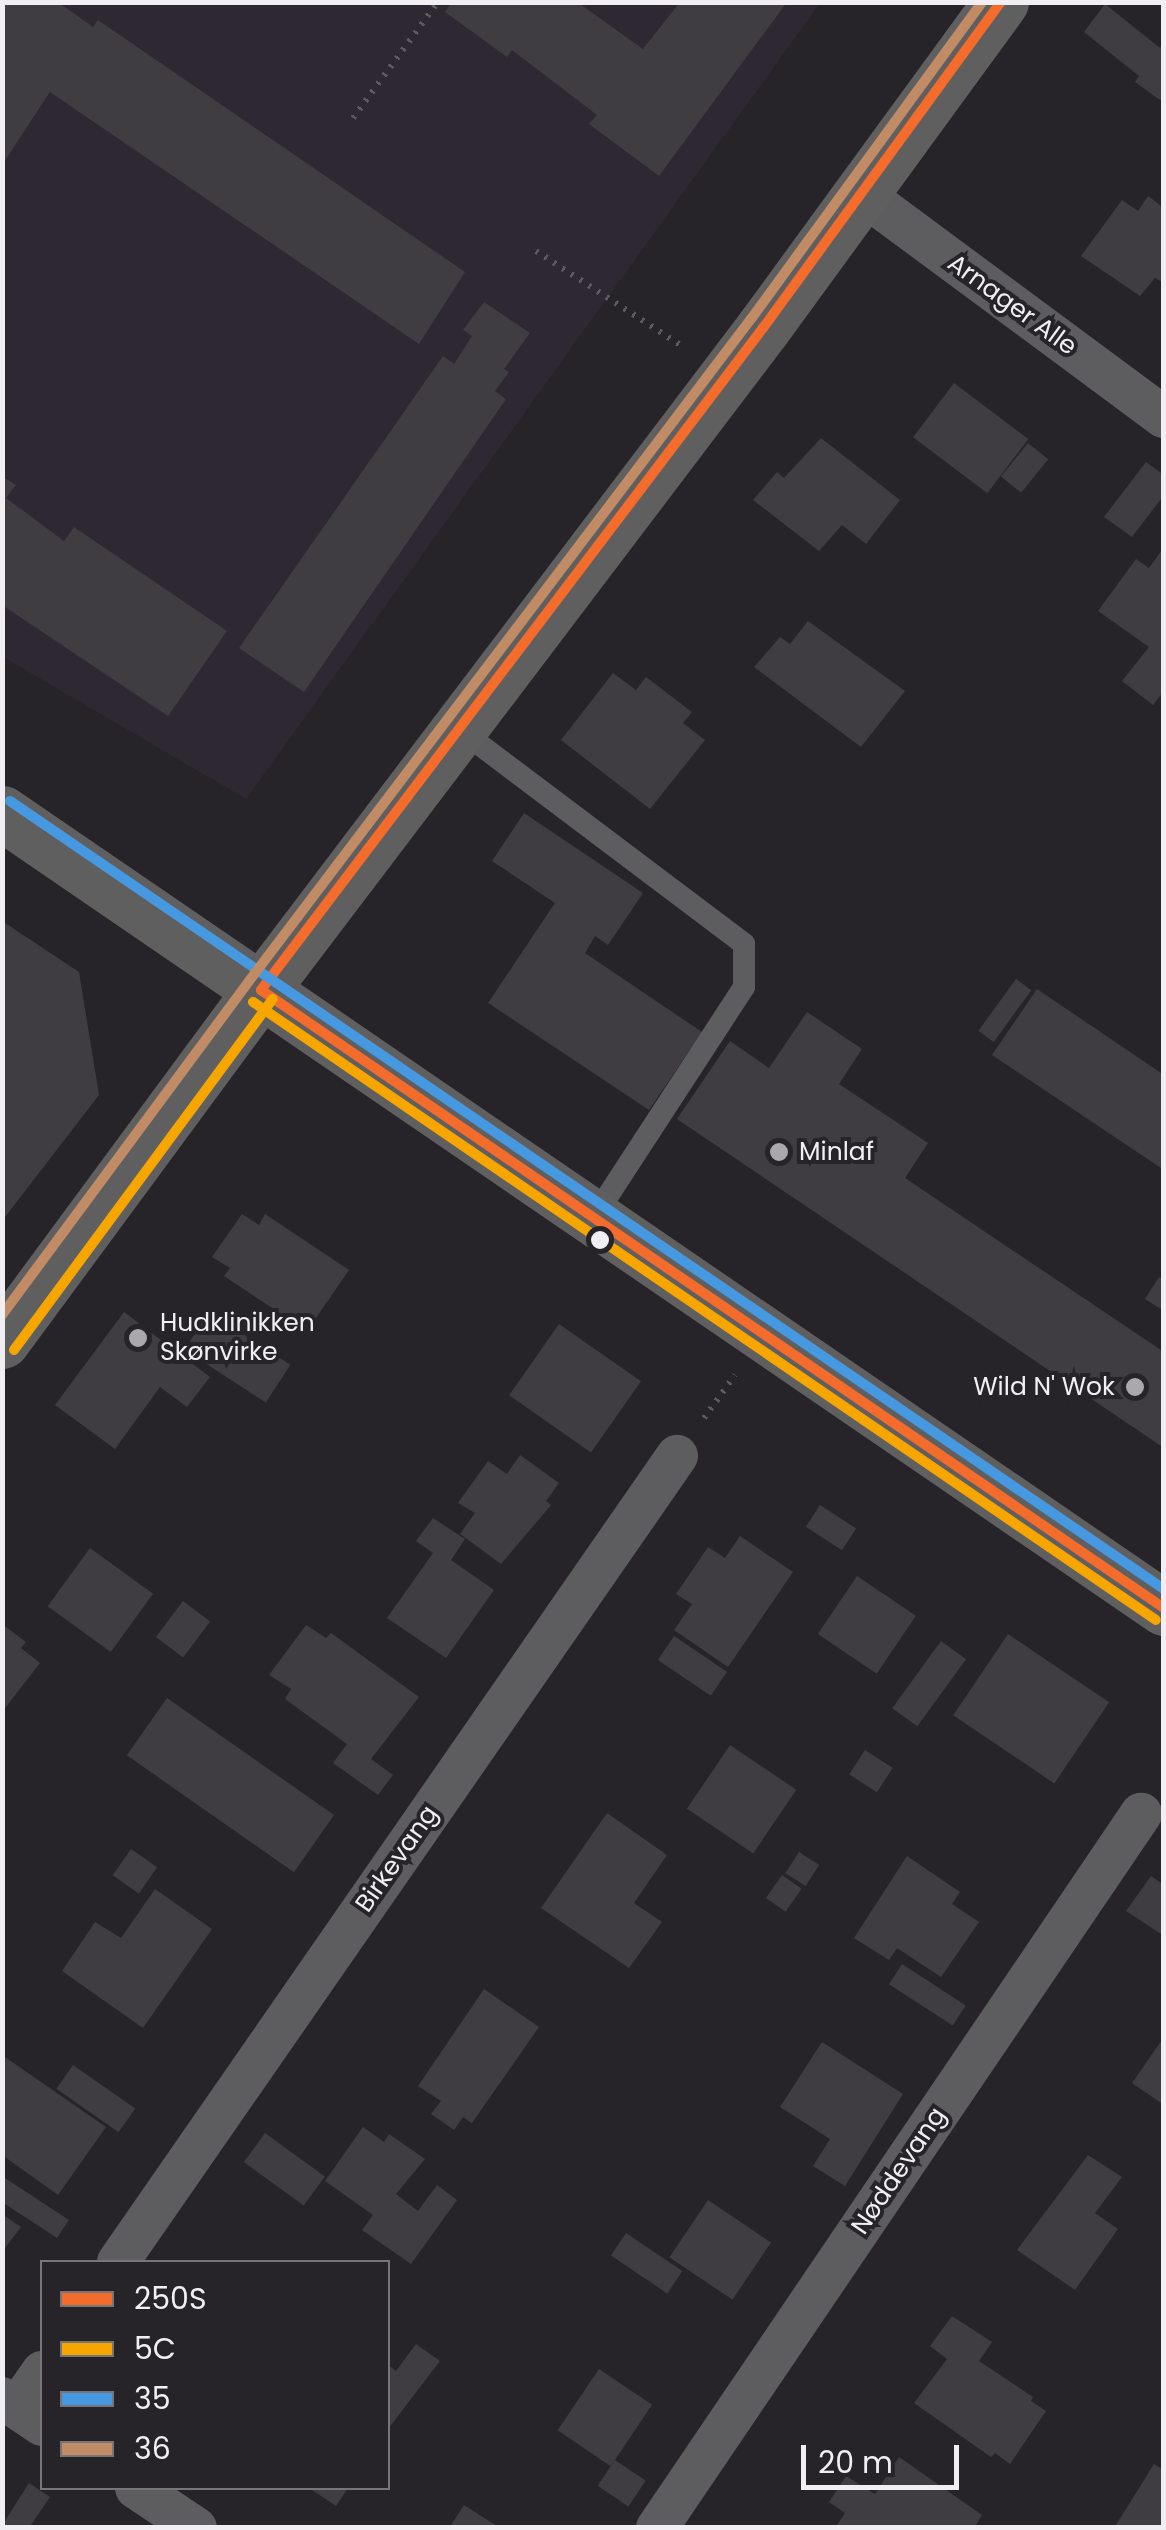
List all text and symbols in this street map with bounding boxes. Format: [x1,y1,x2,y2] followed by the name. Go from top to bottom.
[942,248,1082,362] street label: Arnager Alle
[799,1137,874,1167] place label: Minlaf
[768,1141,790,1163] marker: Minlaf
[590,1230,610,1250] unlabelled marker
[160,1309,315,1368] place label: Hudklinikken Skønvirke
[125,1325,151,1351] marker: Hudklinikken Skønvirke
[973,1372,1115,1402] place label: Wild N' Wok
[1124,1376,1146,1398] marker: Wild N' Wok
[349,1800,445,1918] street label: Birkevang
[846,2102,952,2240] street label: Nøddevang
[40,2260,390,2490] legend
[134,2277,207,2320] text: 250S
[134,2327,176,2370] text: 5C
[134,2377,171,2420] text: 35
[806,2425,964,2487] scale bar
[134,2427,171,2470] text: 36
[818,2441,893,2484] text: 20 m

